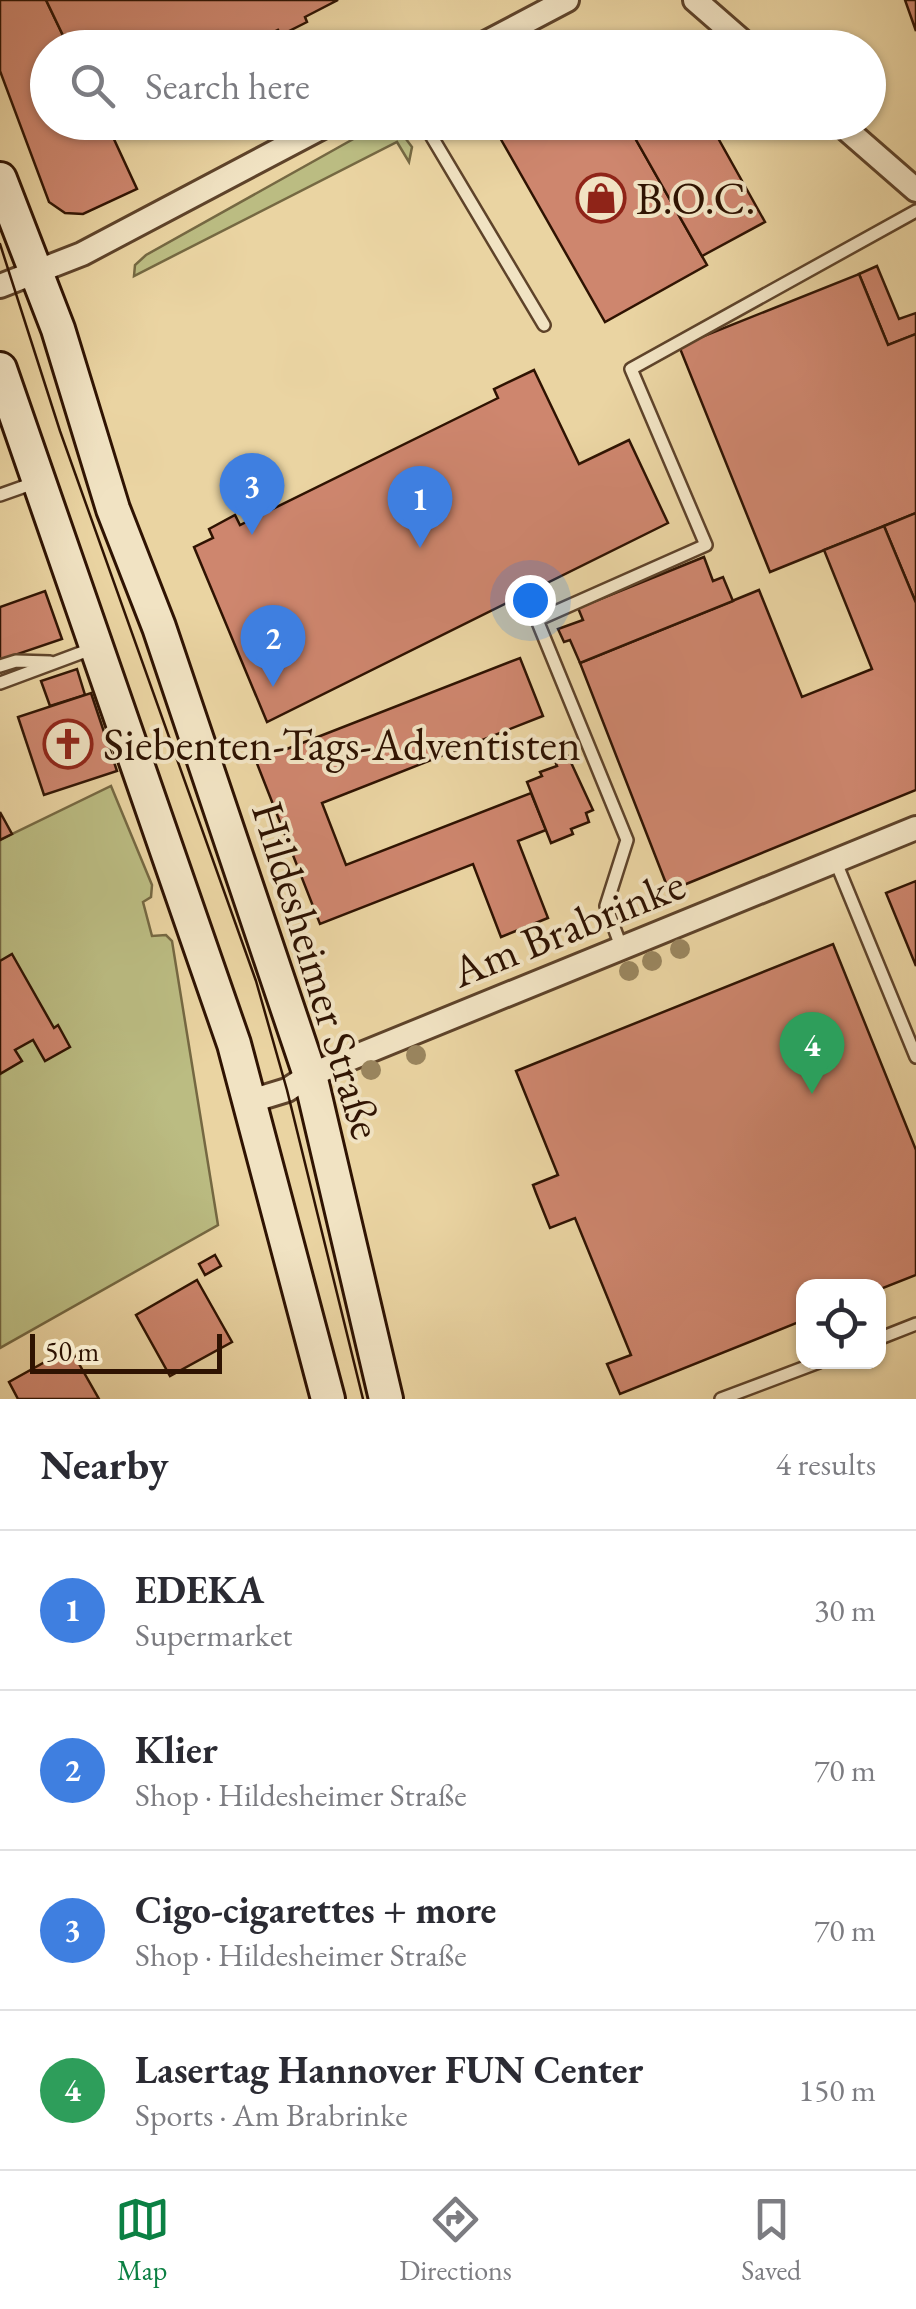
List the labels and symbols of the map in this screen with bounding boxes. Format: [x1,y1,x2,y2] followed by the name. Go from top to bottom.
[636,169,756,227] place label: B.O.C.
[575,172,627,224] shop icon: B.O.C.
[220,452,284,535] pin: 3
[388,466,452,548] pin: 1
[505,575,556,626] your location
[240,604,306,687] pin: 2
[103,715,581,773] place label: Siebenten-Tags-Adventisten
[42,718,94,770] church icon: Siebenten-Tags-Adventisten
[239,794,397,1146] street label: Hildesheimer Straße
[442,854,693,1000] street label: Am Brabrinke
[780,1012,844,1094] pin: 4
[30,1329,222,1374] scale bar

